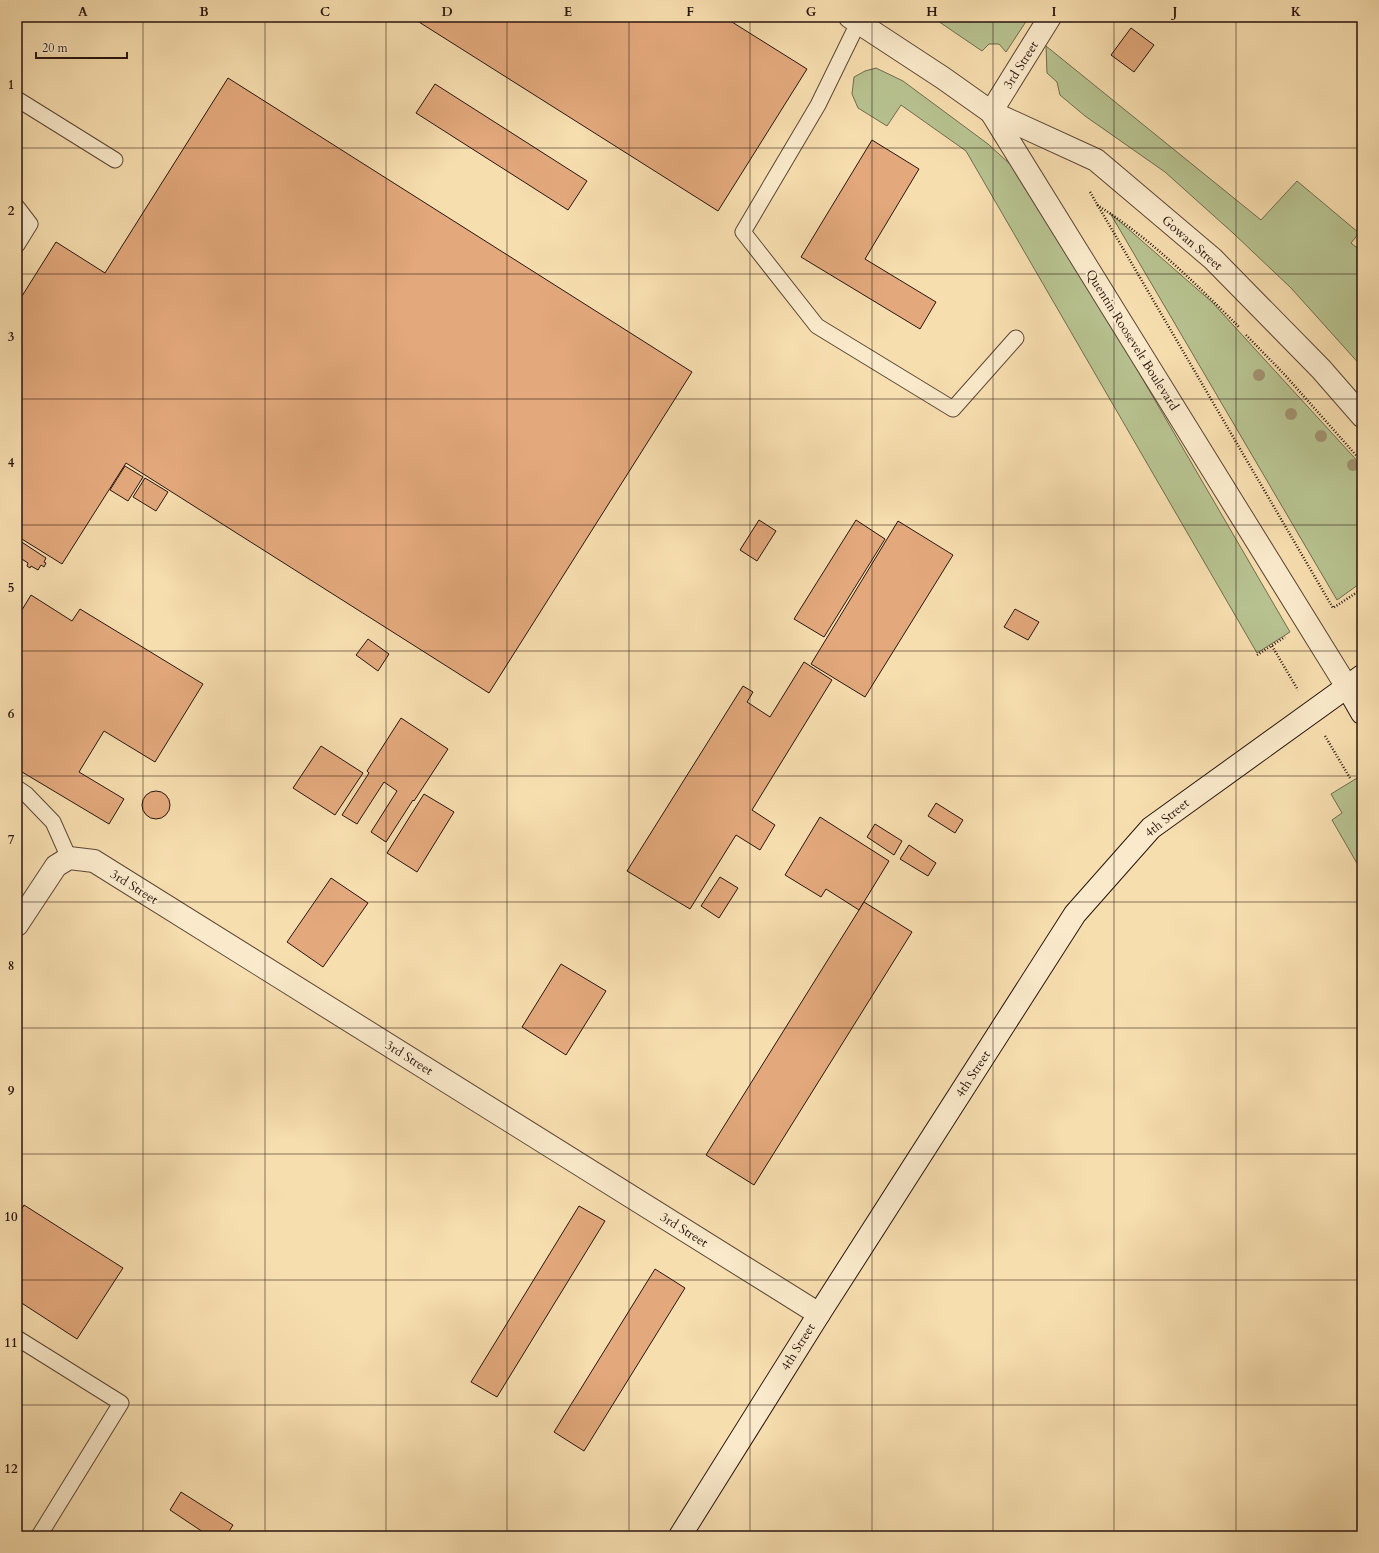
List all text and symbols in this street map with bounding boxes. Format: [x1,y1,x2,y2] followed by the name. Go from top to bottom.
[78,3,88,21] text: A
[199,3,209,21] text: B
[320,3,330,21] text: C
[441,3,453,21] text: D
[564,3,572,21] text: E
[686,3,694,21] text: F
[806,3,817,21] text: G
[926,3,938,21] text: H
[1051,3,1057,21] text: I
[1171,3,1178,21] text: J
[1291,3,1302,21] text: K
[36,34,127,60] scale bar
[999,38,1043,92] street label: 3rd Street
[42,40,69,56] text: 20 m
[8,76,14,94] text: 1
[8,202,15,220] text: 2
[1158,211,1226,275] street label: Gowan Street
[1081,266,1183,414] street label: Quentin Roosevelt Boulevard
[8,328,15,346] text: 3
[8,454,15,472] text: 4
[8,579,14,597] text: 5
[8,705,15,723] text: 6
[1141,794,1193,842] street label: 4th Street
[8,831,15,849] text: 7
[107,865,161,909] street label: 3rd Street
[8,957,14,975] text: 8
[382,1036,436,1080] street label: 3rd Street
[951,1047,995,1101] street label: 4th Street
[8,1082,15,1100] text: 9
[4,1208,18,1226] text: 10
[657,1208,711,1252] street label: 3rd Street
[776,1320,820,1374] street label: 4th Street
[4,1334,18,1352] text: 11
[4,1460,18,1478] text: 12

